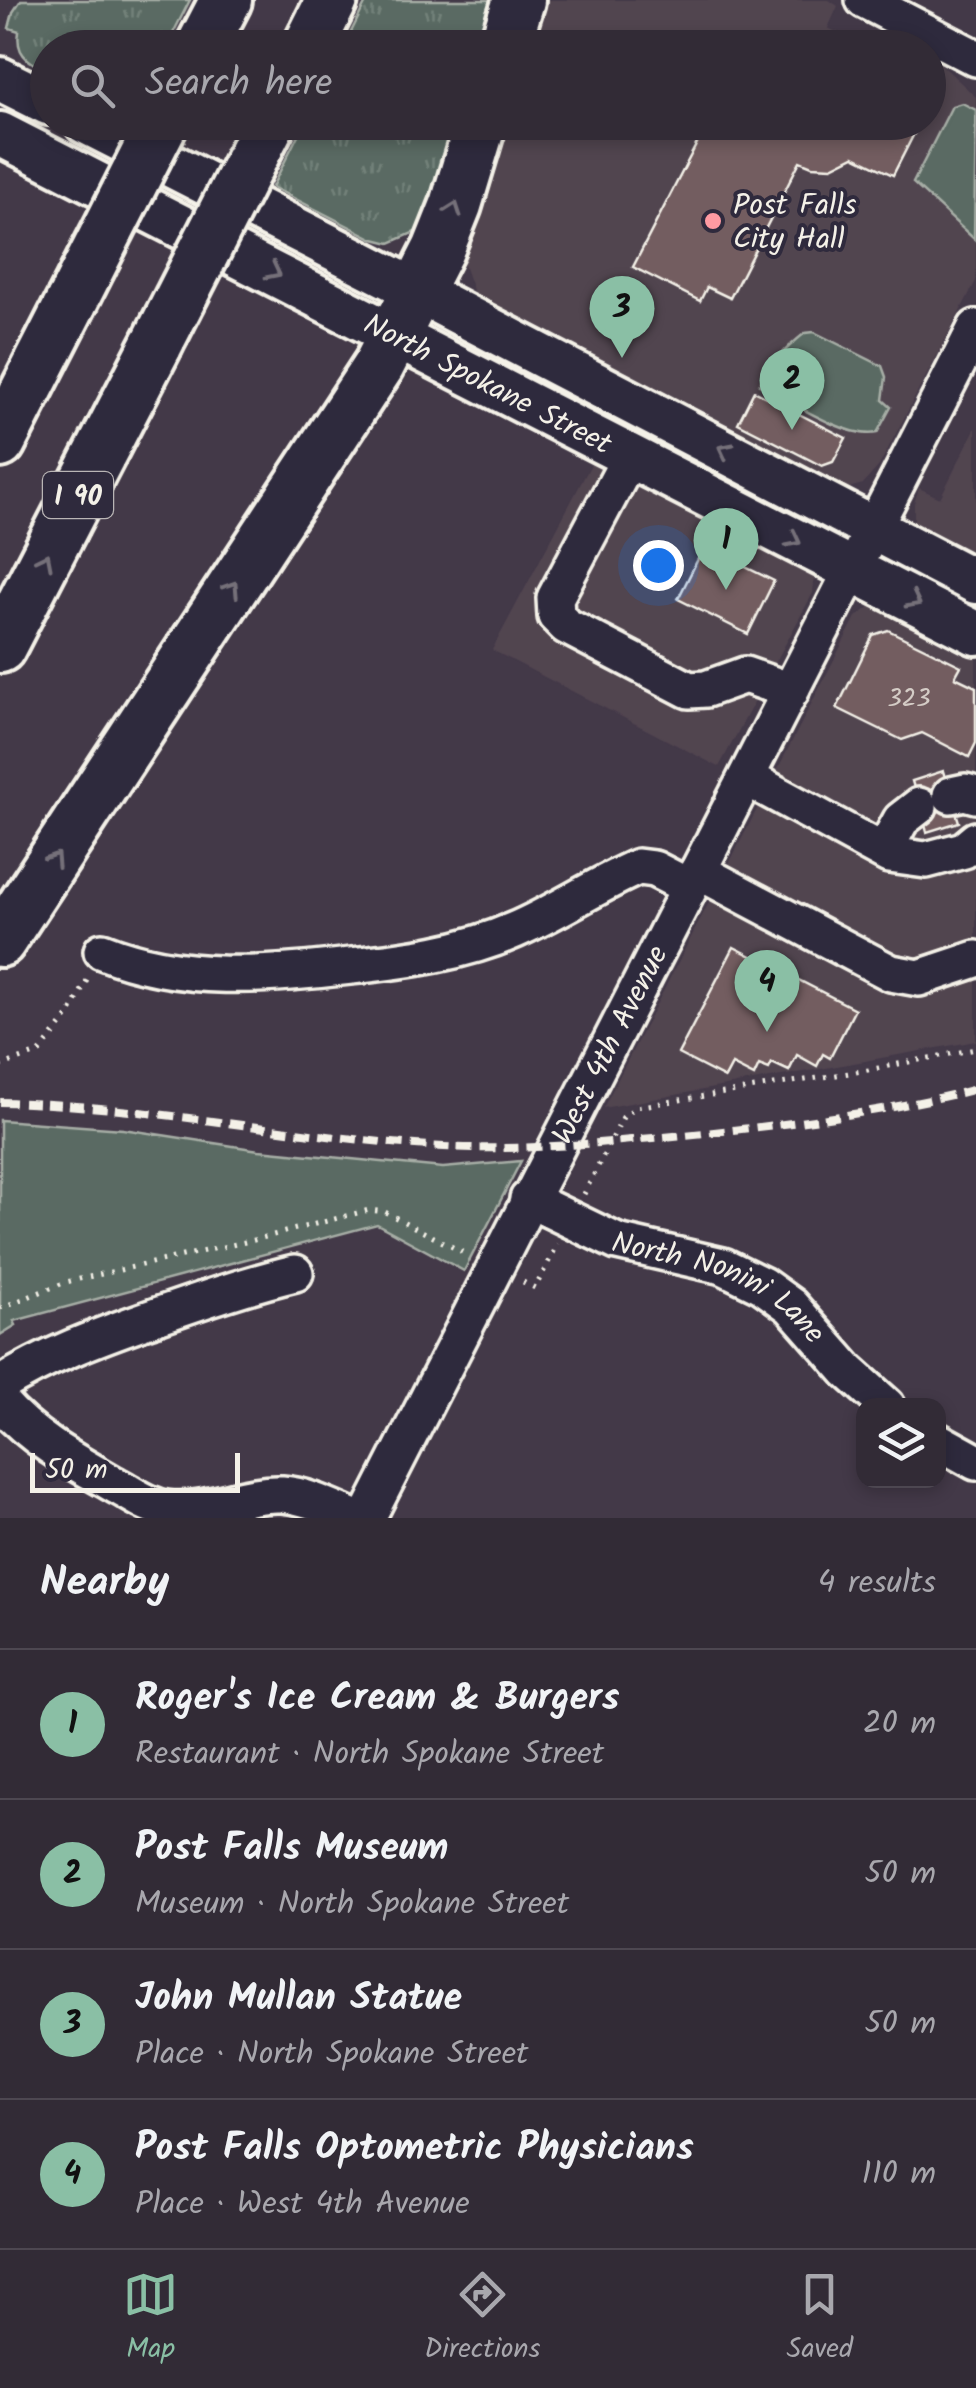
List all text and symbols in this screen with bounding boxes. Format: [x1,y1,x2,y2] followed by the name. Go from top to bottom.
[30,30,946,140] search box
[145,55,332,115] text: Search here
[65,58,120,113] icon: search
[733,182,857,264] place label: Post Falls City Hall
[442,201,463,218] one-way arrow
[702,210,724,232] marker: Post Falls City Hall
[264,260,282,280] one-way arrow
[590,276,654,358] pin: 3
[354,302,620,469] street label: North Spokane Street
[760,348,824,430] pin: 2
[718,443,736,462] one-way arrow
[43,472,113,518] road number: I 90
[694,508,758,590] pin: 1
[784,528,802,547] one-way arrow
[633,540,684,591] your location
[33,553,52,571] one-way arrow
[220,580,239,598] one-way arrow
[904,589,922,609] one-way arrow
[887,679,931,719] house number: 323
[41,852,60,870] one-way arrow
[540,937,682,1153] street label: West 4th Avenue
[734,950,800,1032] pin: 4
[607,1219,836,1356] street label: North Nonini Lane
[856,1398,946,1488] map controls
[856,1398,946,1488] button: layers
[30,1448,240,1492] scale bar
[45,1448,108,1493] text: 50 m
[40,1550,169,1617] text: Nearby
[818,1558,936,1609] text: 4 results
[135,1669,620,1729] text: Roger's Ice Cream & Burgers
[68,1699,77,1750] text: 1
[863,1699,936,1750] text: 20 m
[135,1729,604,1780] text: Restaurant · North Spokane Street
[135,1819,448,1879] text: Post Falls Museum
[63,1849,82,1900] text: 2
[865,1849,936,1900] text: 50 m
[135,1879,569,1930] text: Museum · North Spokane Street
[135,1969,462,2029] text: John Mullan Statue
[64,1999,81,2050] text: 3
[865,1999,936,2050] text: 50 m
[135,2029,528,2080] text: Place · North Spokane Street
[135,2119,694,2179] text: Post Falls Optometric Physicians
[64,2149,81,2200] text: 4
[862,2149,936,2200] text: 110 m
[135,2179,470,2230] text: Place · West 4th Avenue
[123,2267,178,2372] tab: Map
[424,2267,540,2372] tab: Directions
[787,2267,853,2372] tab: Saved

